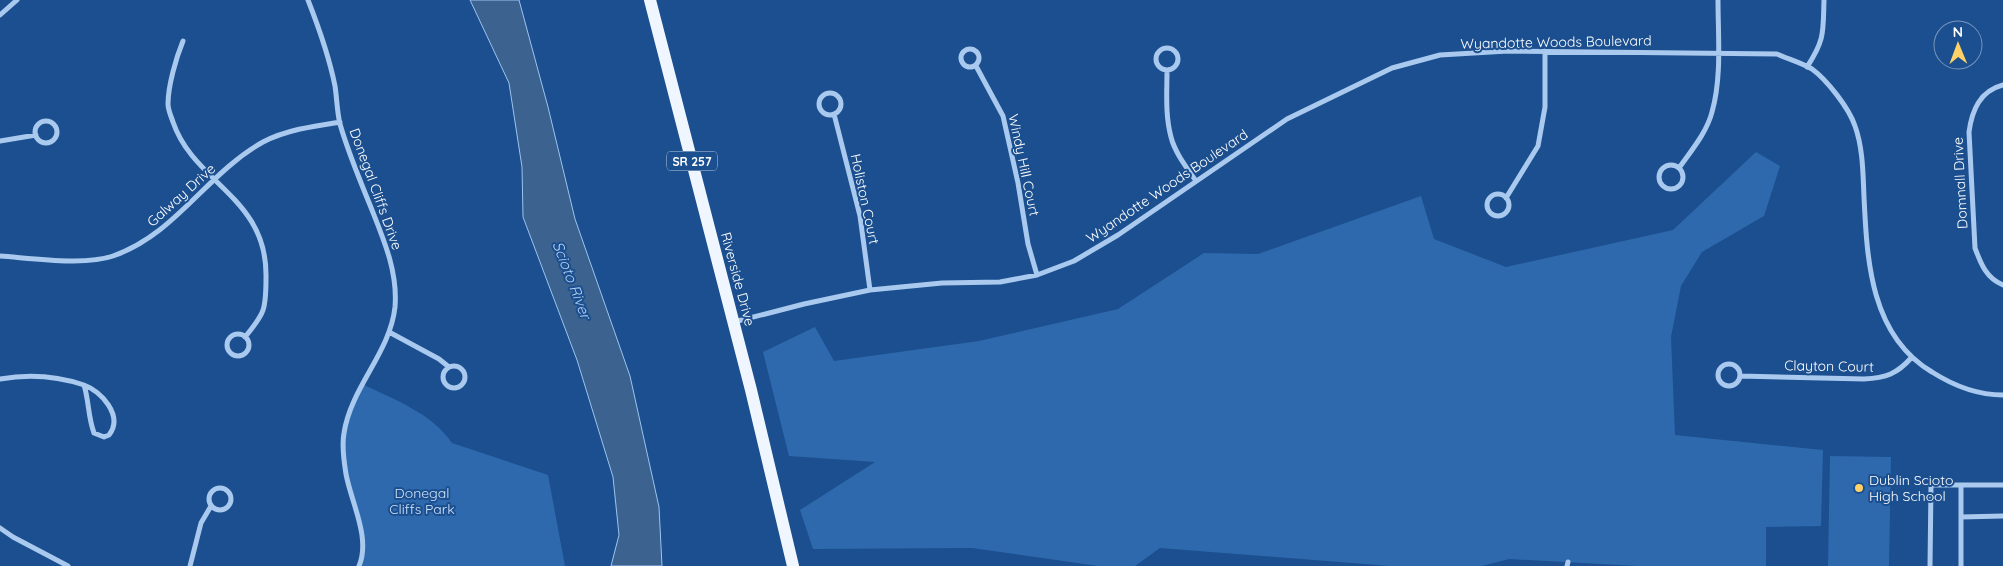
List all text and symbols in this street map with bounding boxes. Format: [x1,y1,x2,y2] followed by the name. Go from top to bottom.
[1933,20,1983,70] north arrow
[1952,23,1963,41] text: N
[1460,31,1652,53] street label: Wyandotte Woods Boulevard
[1004,112,1044,218] street label: Windy Hill Court
[1083,125,1251,247] street label: Wyandotte Woods Boulevard
[346,126,406,252] street label: Donegal Cliffs Drive
[1949,137,1971,229] street label: Domnall Drive
[667,152,717,170] road number: SR 257
[847,152,883,246] street label: Holiston Court
[143,159,219,230] street label: Galway Drive
[717,230,759,328] street label: Riverside Drive
[548,238,596,324] water label: Scioto River
[1784,356,1874,376] street label: Clayton Court
[1869,471,1953,505] place label: Dublin Scioto High School
[1853,482,1865,494] marker: Dublin Scioto High School
[389,484,455,518] park label: Donegal Cliffs Park

